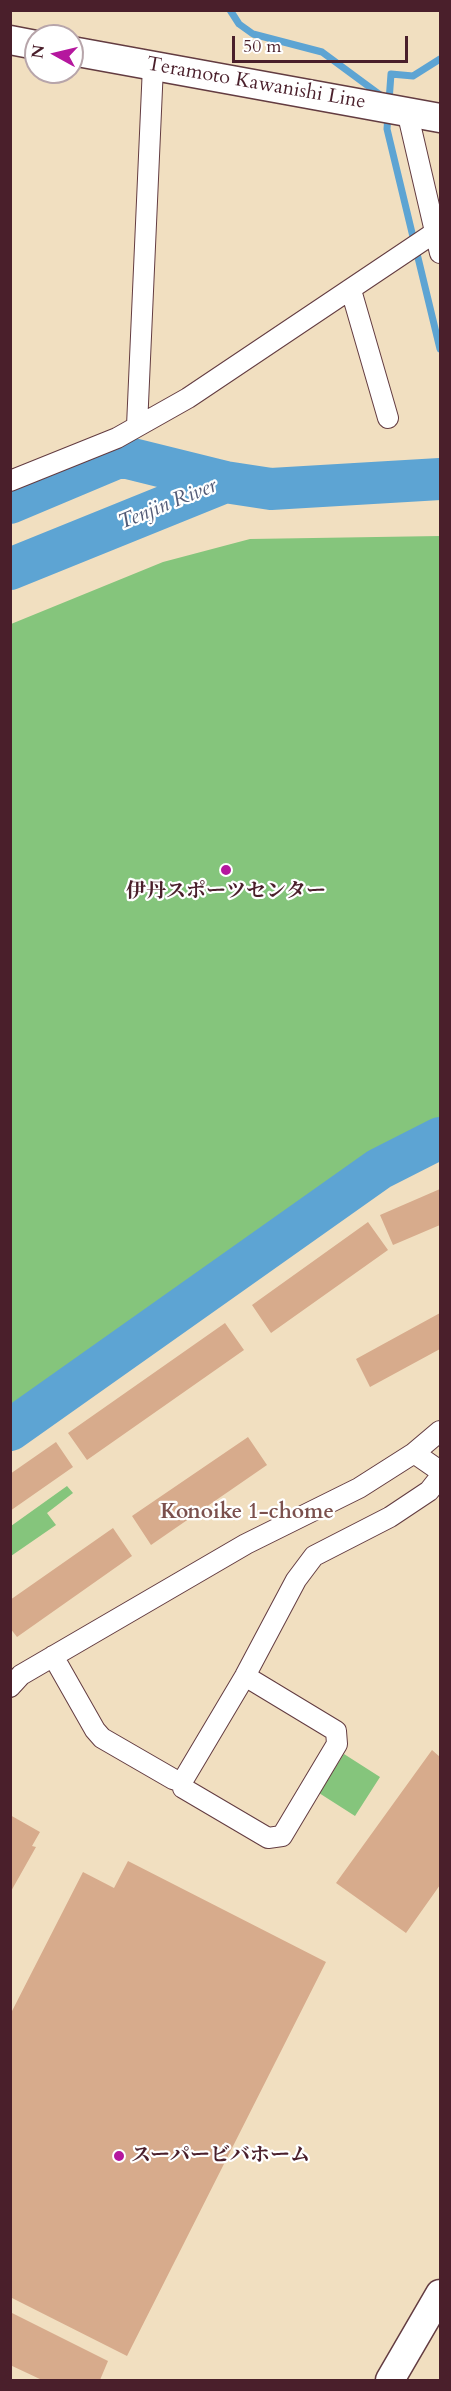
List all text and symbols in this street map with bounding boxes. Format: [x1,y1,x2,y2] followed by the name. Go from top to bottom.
[24,24,84,84] north arrow
[235,24,410,62] scale bar
[243,34,282,59] text: 50 m
[26,43,50,60] text: N
[145,53,367,115] street label: Teramoto Kawanishi Line
[115,474,221,536] water label: Tenjin River
[219,863,233,877] marker: 伊丹スポーツセンター
[126,880,326,904] place label: 伊丹スポーツセンター
[160,1500,334,1526] district label: Konoike 1-chome
[131,2144,310,2168] place label: スーパービバホーム
[112,2149,126,2163] marker: スーパービバホーム

